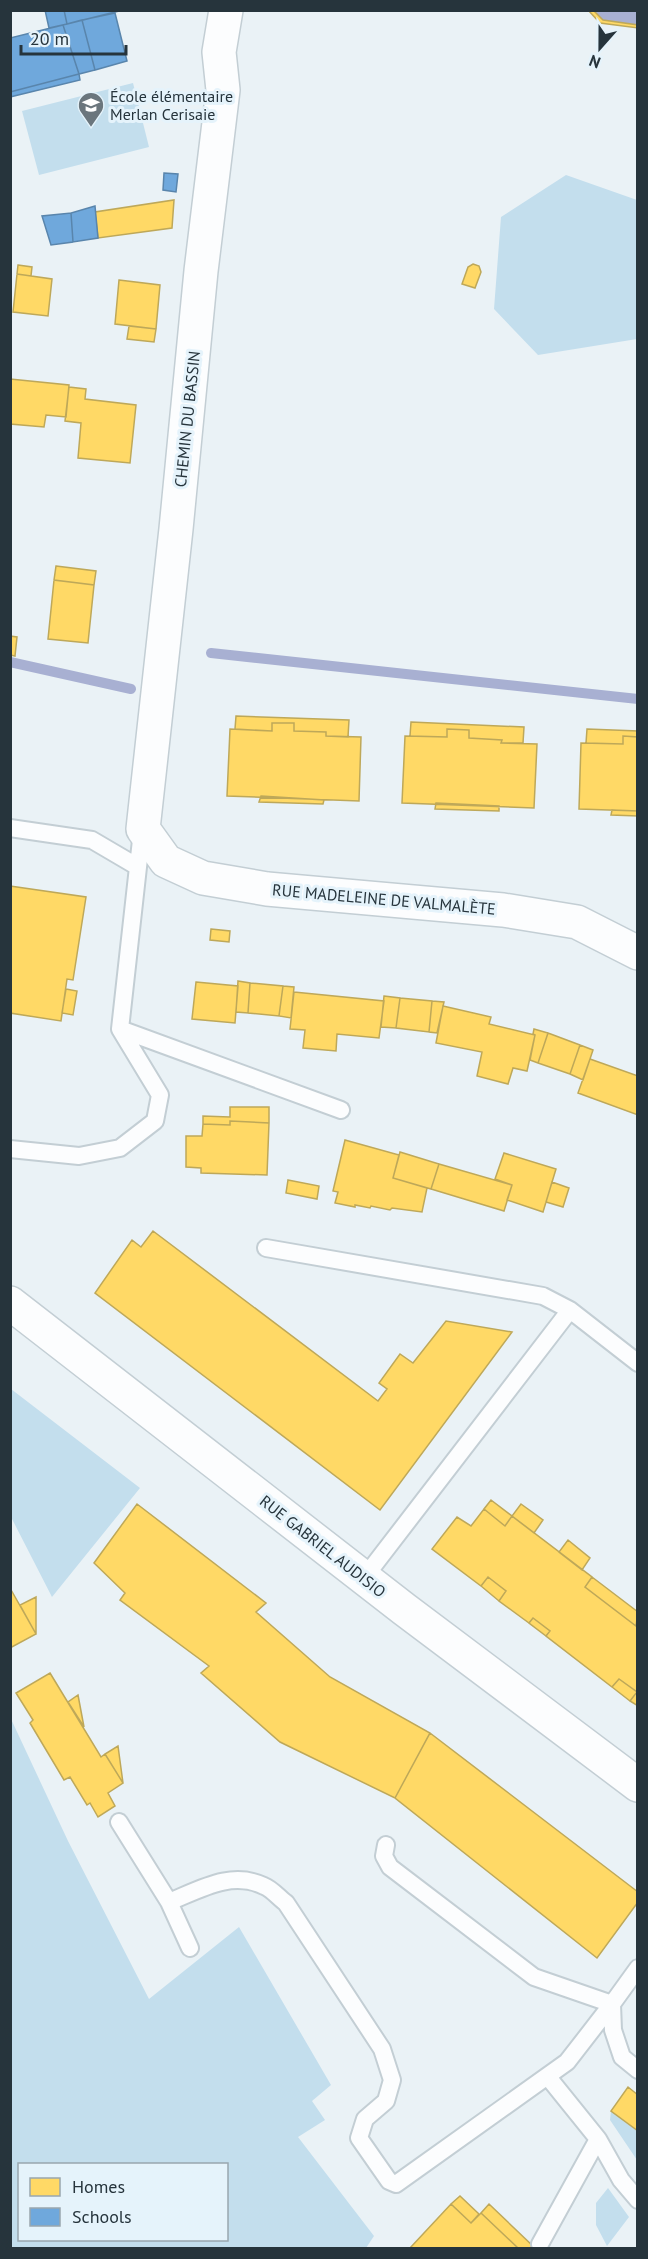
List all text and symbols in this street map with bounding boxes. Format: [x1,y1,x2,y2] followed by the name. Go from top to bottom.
[21,18,126,56] scale bar
[570,18,630,78] north arrow
[30,27,69,50] text: 20 m
[586,51,603,73] text: N
[110,86,233,124] place label: École élémentaire Merlan Cerisaie
[76,90,106,128] school or university icon: École élémentaire Merlan Cerisaie
[170,350,204,488] street label: CHEMIN DU BASSIN
[271,879,497,919] street label: RUE MADELEINE DE VALMALÈTE
[256,1491,390,1601] street label: RUE GABRIEL AUDISIO
[18,2163,228,2241] legend
[72,2175,125,2198] text: Homes
[72,2205,132,2228] text: Schools

